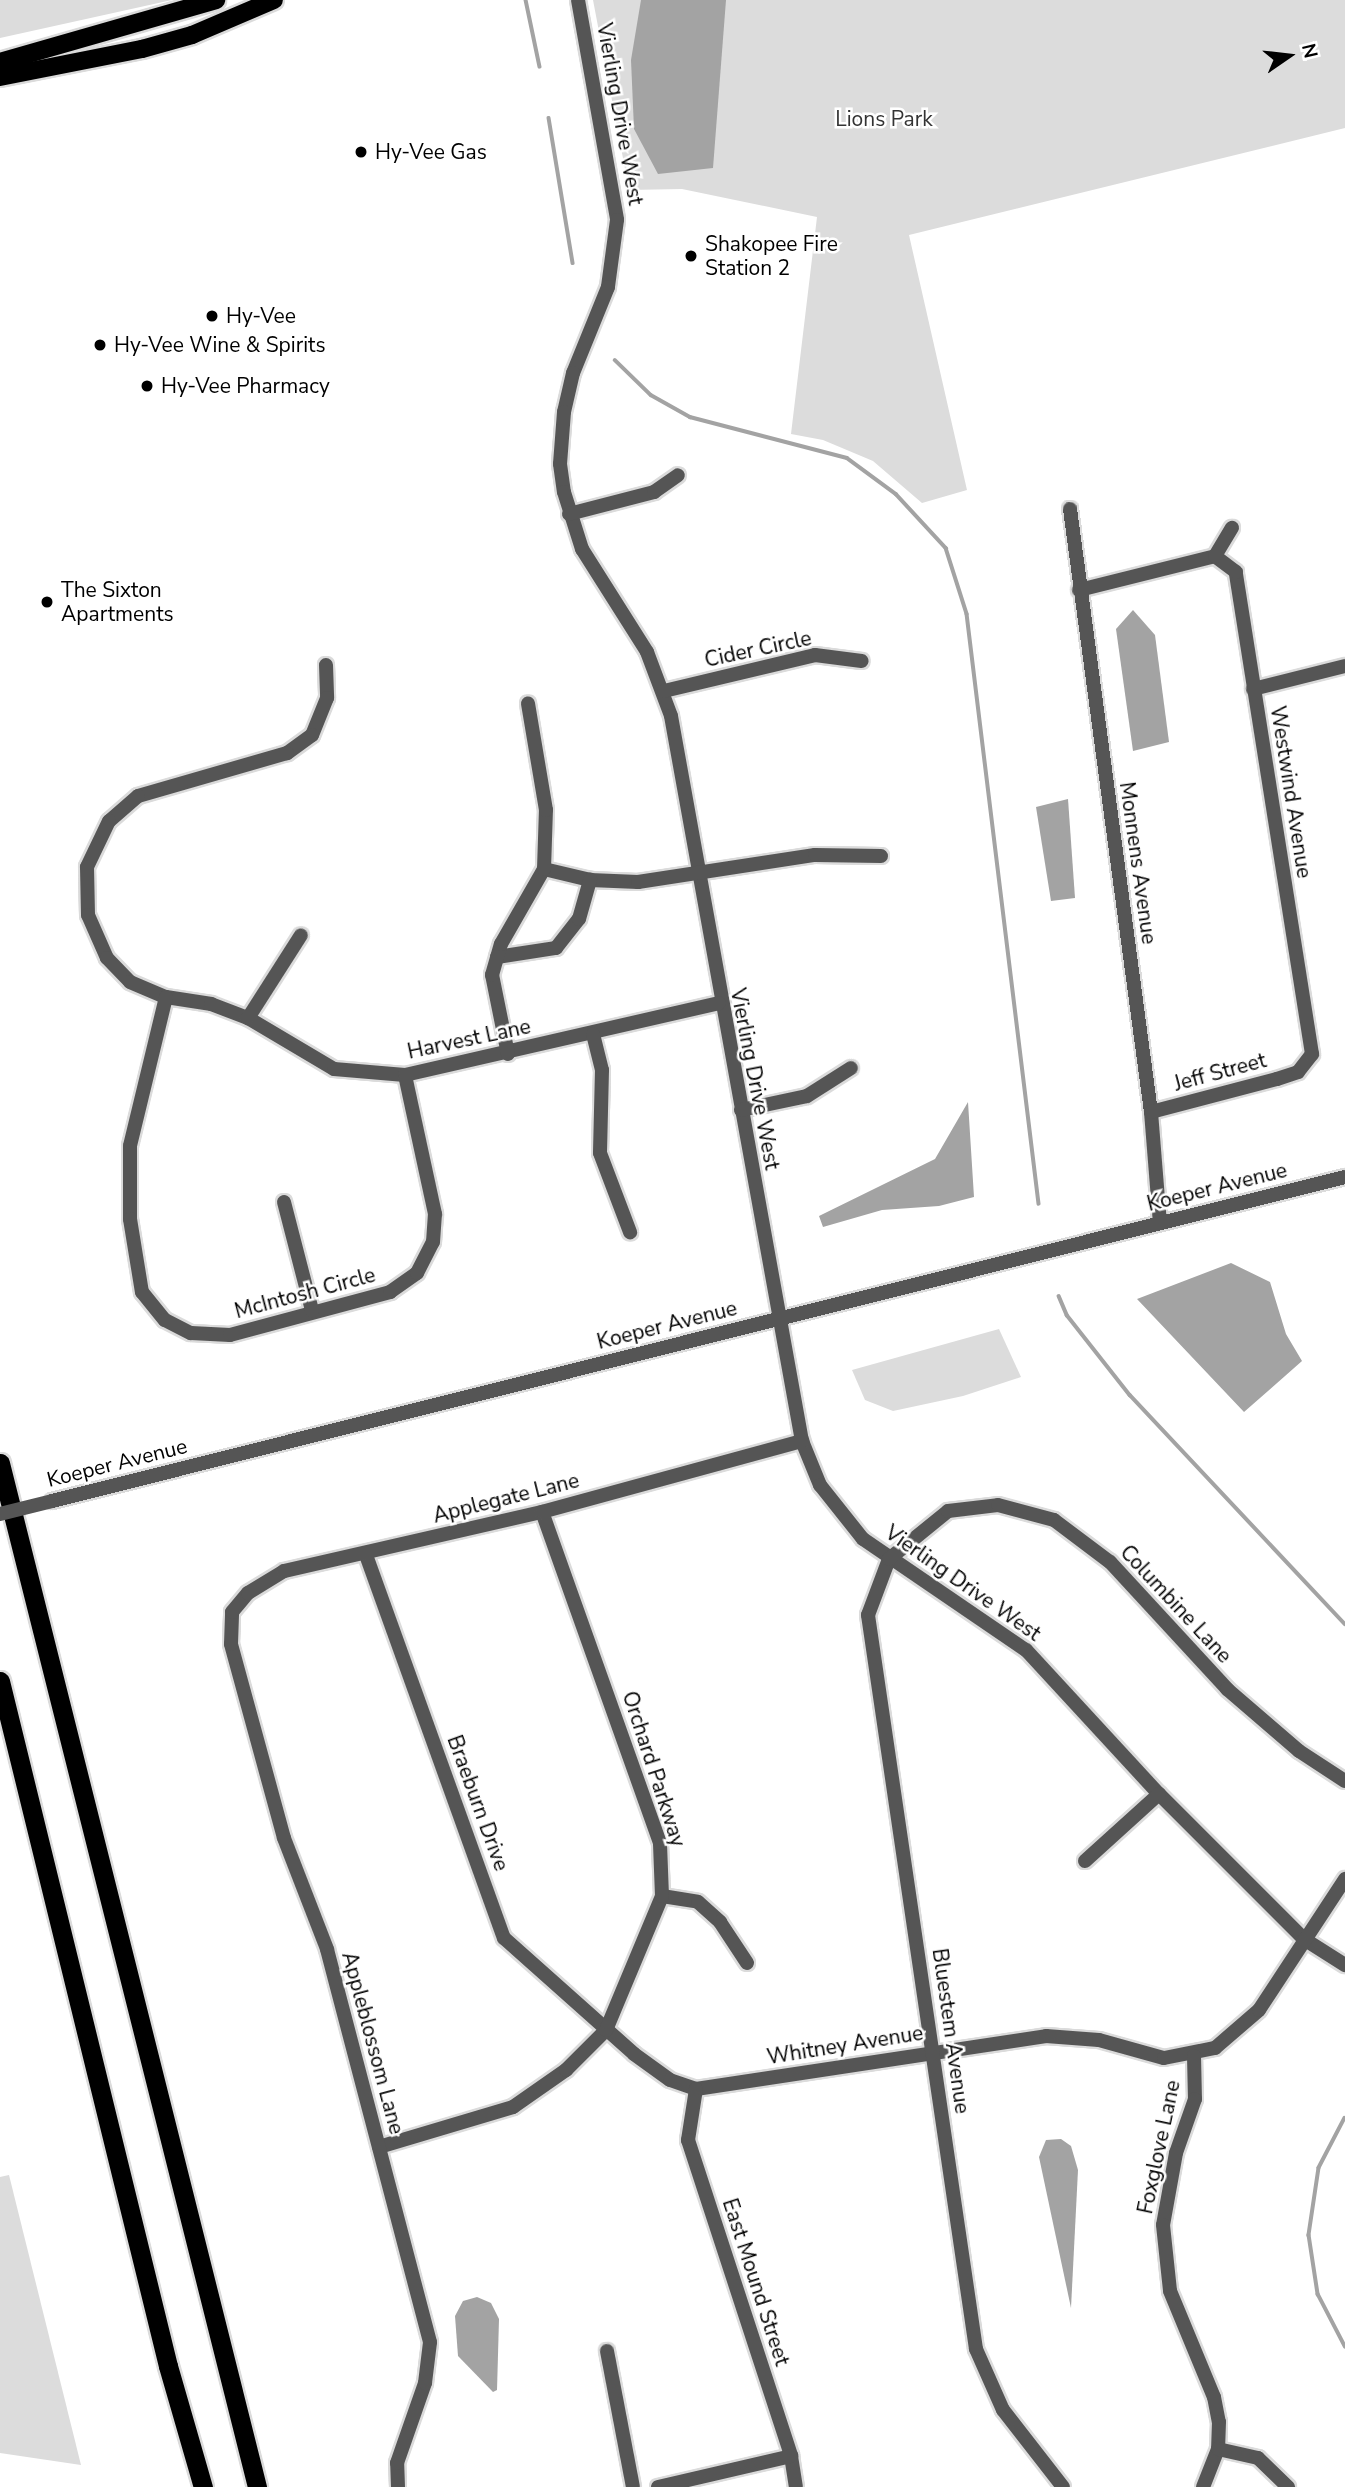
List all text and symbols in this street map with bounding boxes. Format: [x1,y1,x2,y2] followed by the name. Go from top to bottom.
[592,21,648,207] street label: Vierling Drive West
[1254,21,1324,91] north arrow
[1295,41,1324,61] text: N
[835,106,933,132] park label: Lions Park
[375,139,487,165] place label: Hy-Vee Gas
[353,144,369,160] marker: Hy-Vee Gas
[705,231,838,281] place label: Shakopee Fire Station 2
[683,248,699,264] marker: Shakopee Fire Station 2
[226,303,296,329] place label: Hy-Vee
[204,308,220,324] marker: Hy-Vee
[114,332,326,358] place label: Hy-Vee Wine & Spirits
[92,337,108,353] marker: Hy-Vee Wine & Spirits
[161,373,330,399] place label: Hy-Vee Pharmacy
[139,378,155,394] marker: Hy-Vee Pharmacy
[61,577,174,627] place label: The Sixton Apartments
[39,594,55,610] marker: The Sixton Apartments
[702,625,814,673] street label: Cider Circle
[1265,704,1317,880] street label: Westwind Avenue
[1114,780,1162,946] street label: Monnens Avenue
[725,986,785,1172] street label: Vierling Drive West
[405,1014,533,1064] street label: Harvest Lane
[1171,1048,1269,1096] street label: Jeff Street
[1144,1157,1290,1217] street label: Koeper Avenue
[232,1262,378,1324] street label: McIntosh Circle
[594,1295,740,1355] street label: Koeper Avenue
[44,1433,190,1493] street label: Koeper Avenue
[430,1468,582,1528] street label: Applegate Lane
[880,1520,1046,1646] street label: Vierling Drive West
[1115,1540,1237,1668] street label: Columbine Lane
[617,1688,691,1850] street label: Orchard Parkway
[442,1732,514,1874] street label: Braeburn Drive
[927,1947,975,2115] street label: Bluestem Avenue
[337,1949,409,2137] street label: Appleblossom Lane
[765,2020,925,2070] street label: Whitney Avenue
[1133,2078,1185,2216] street label: Foxglove Lane
[717,2195,795,2369] street label: East Mound Street

